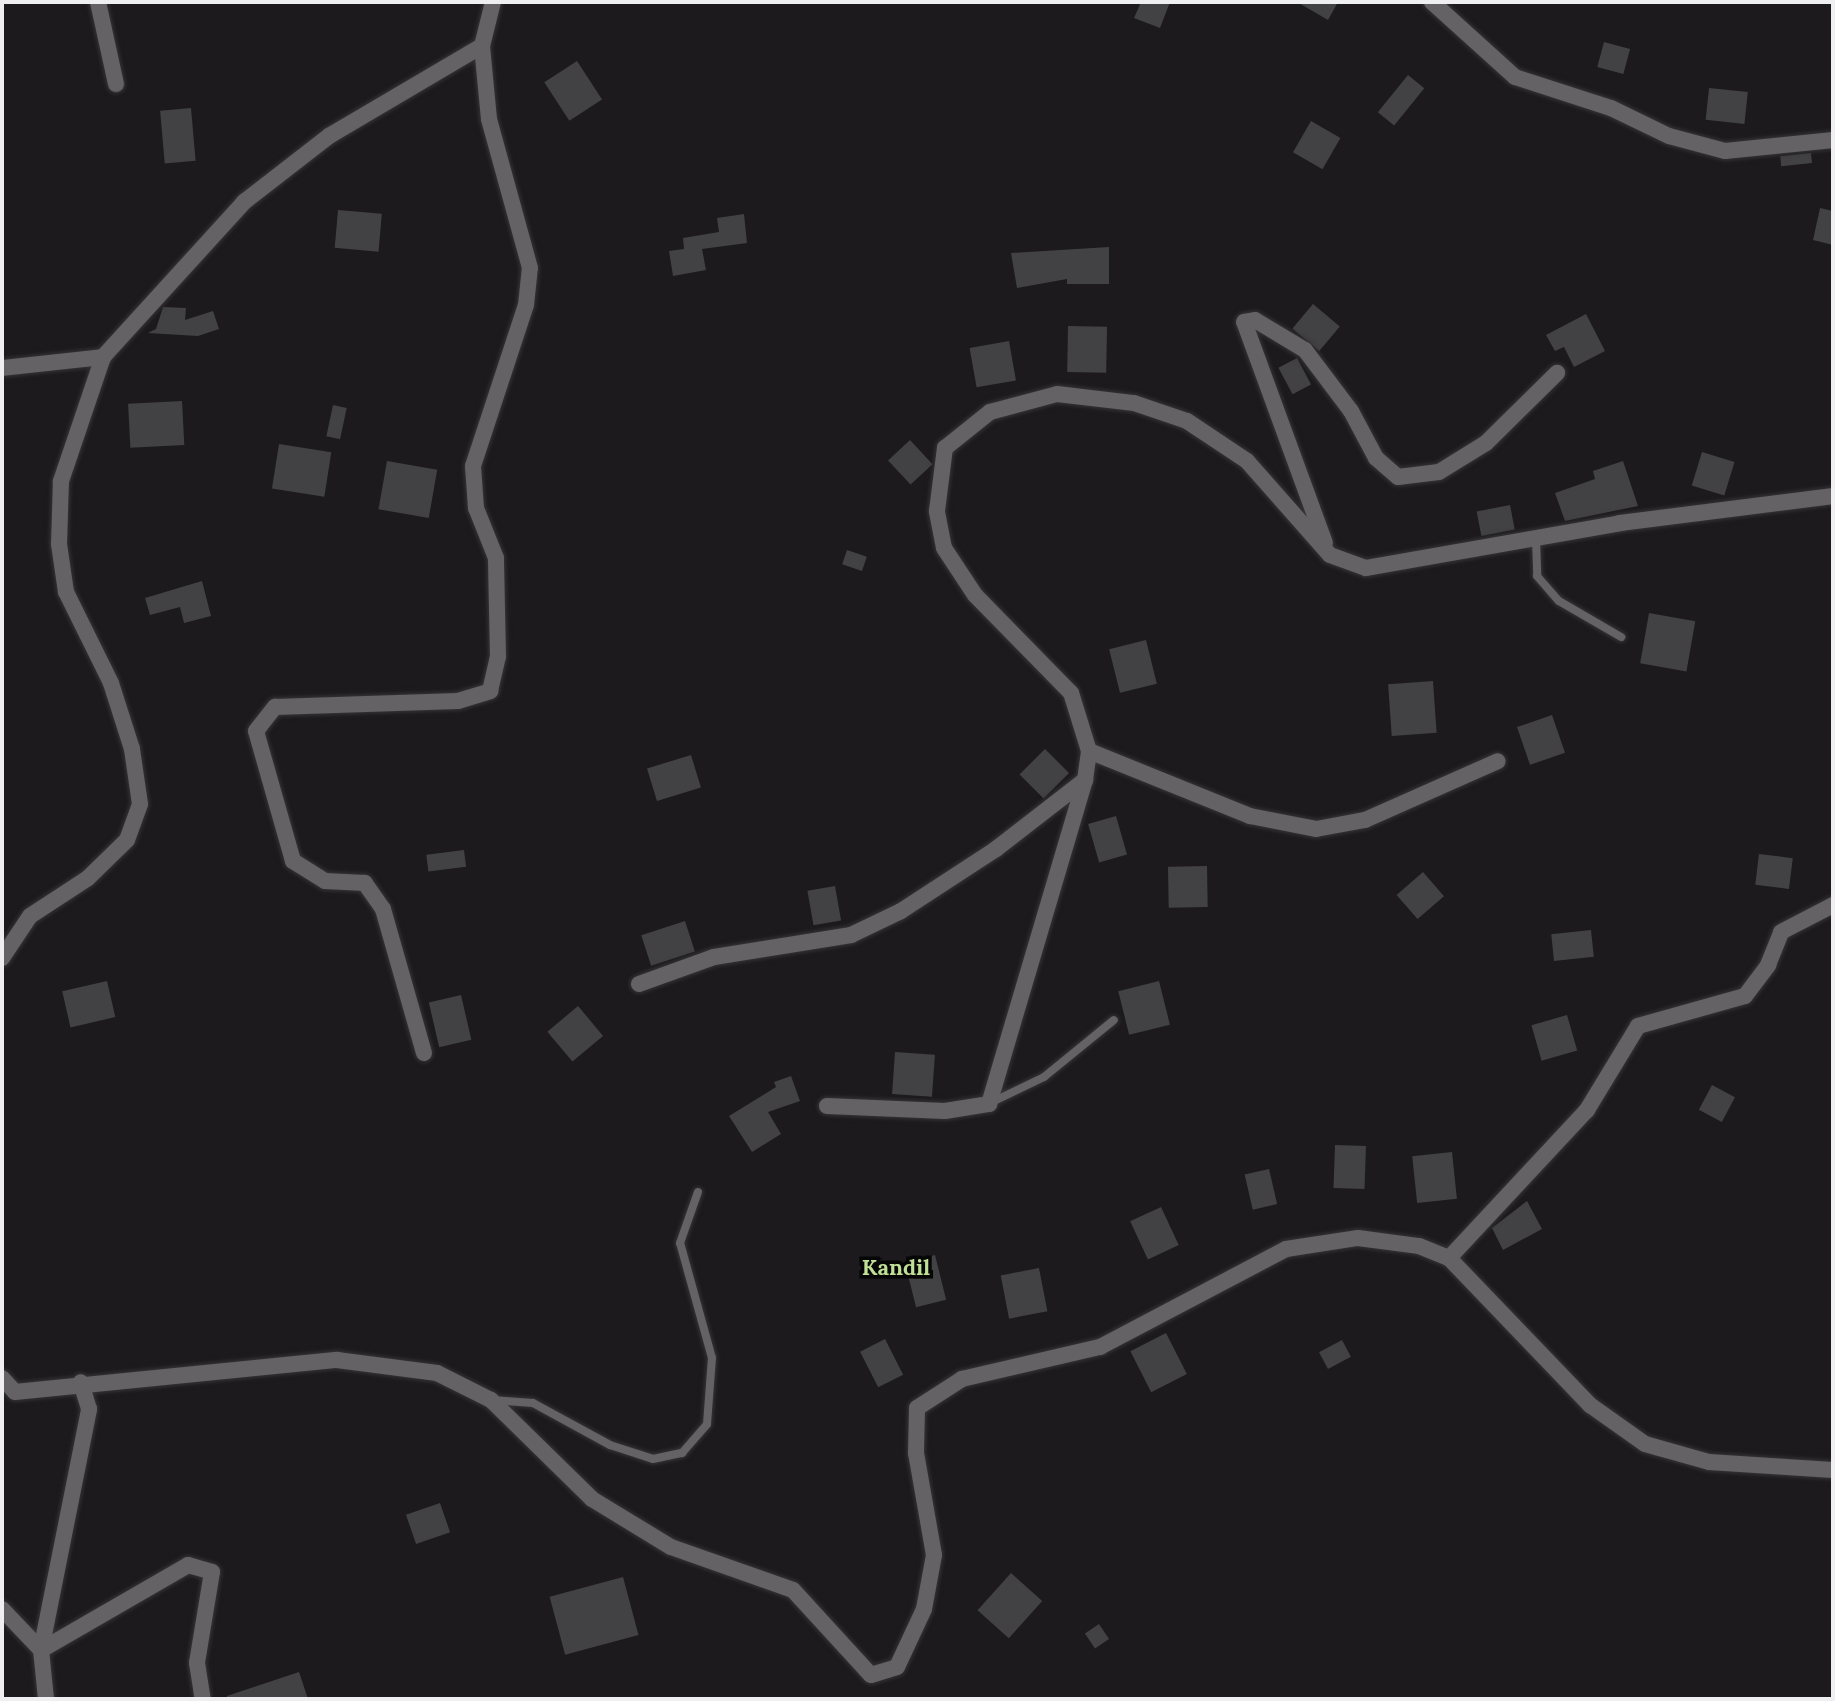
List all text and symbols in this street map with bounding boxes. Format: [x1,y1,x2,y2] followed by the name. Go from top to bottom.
[862,1255,930,1281] district label: Kandil

